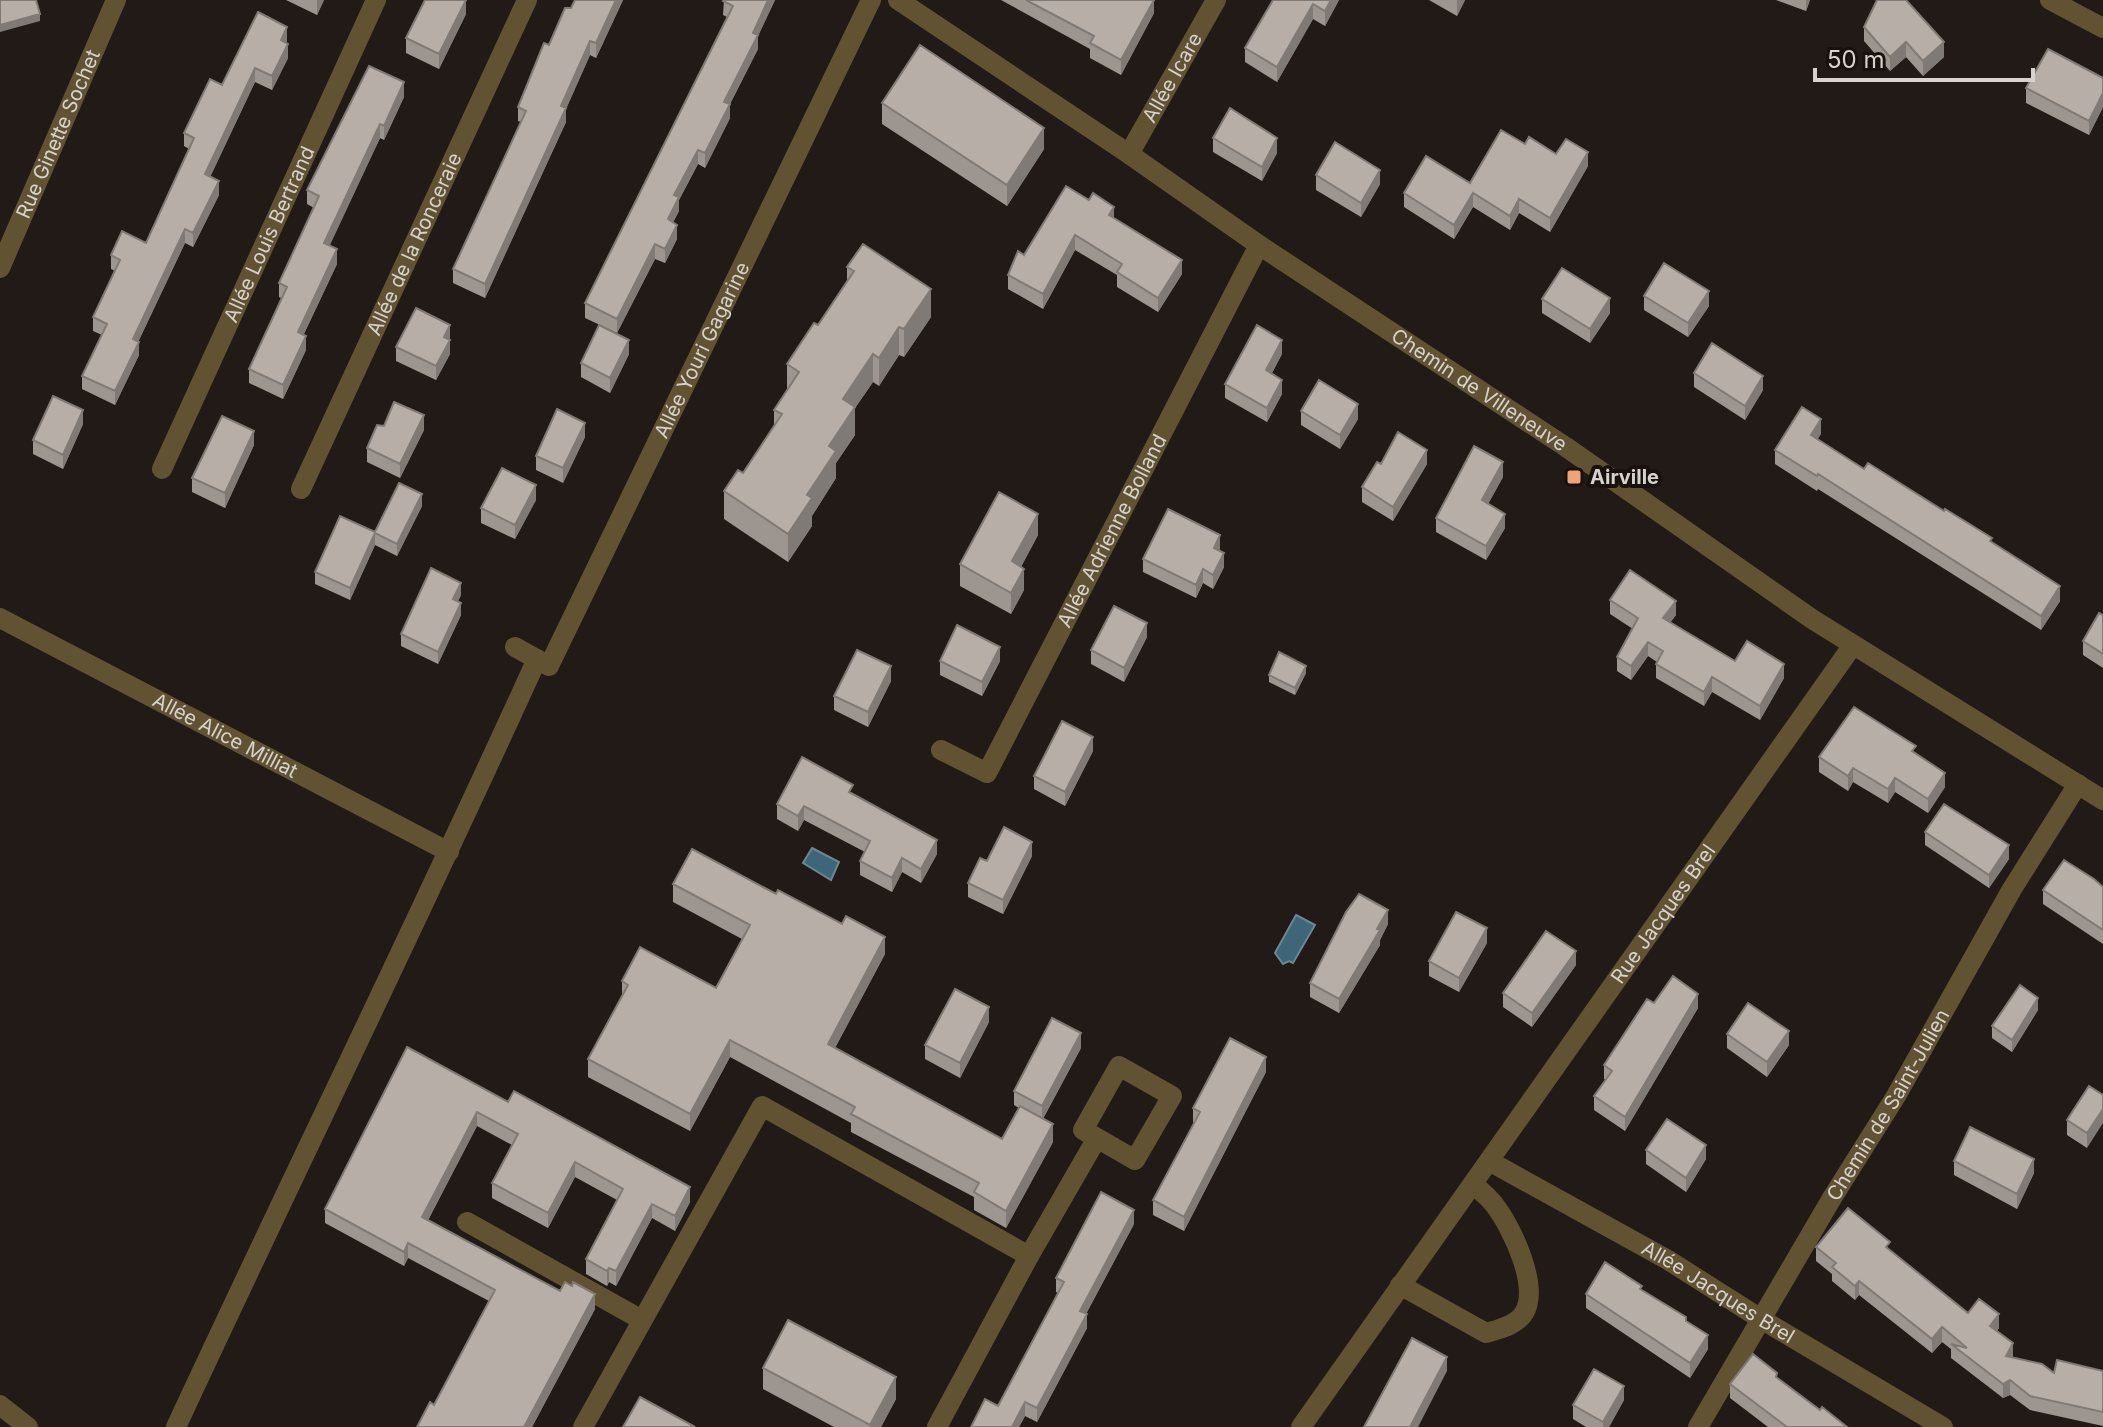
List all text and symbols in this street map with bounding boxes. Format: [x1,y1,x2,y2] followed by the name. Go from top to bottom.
[1137,28,1207,127] street label: Allée Icare
[1815,32,2033,82] scale bar
[1827,45,1885,74] text: 50 m
[11,46,105,222] street label: Rue Ginette Sochet
[219,143,320,326] street label: Allée Louis Bertrand
[362,149,467,339] street label: Allée de la Ronceraie
[649,258,755,442] street label: Allée Youri Gagarine
[1387,323,1572,456] street label: Chemin de Villeneuve
[1052,430,1171,631] street label: Allée Adrienne Bolland
[1590,465,1659,489] place label: Airville
[1565,468,1583,486] marker: Airville
[149,688,302,783] street label: Allée Alice Milliat
[1606,840,1720,988] street label: Rue Jacques Brel
[1821,1005,1954,1205] street label: Chemin de Saint-Julien
[1638,1236,1799,1348] street label: Allée Jacques Brel

